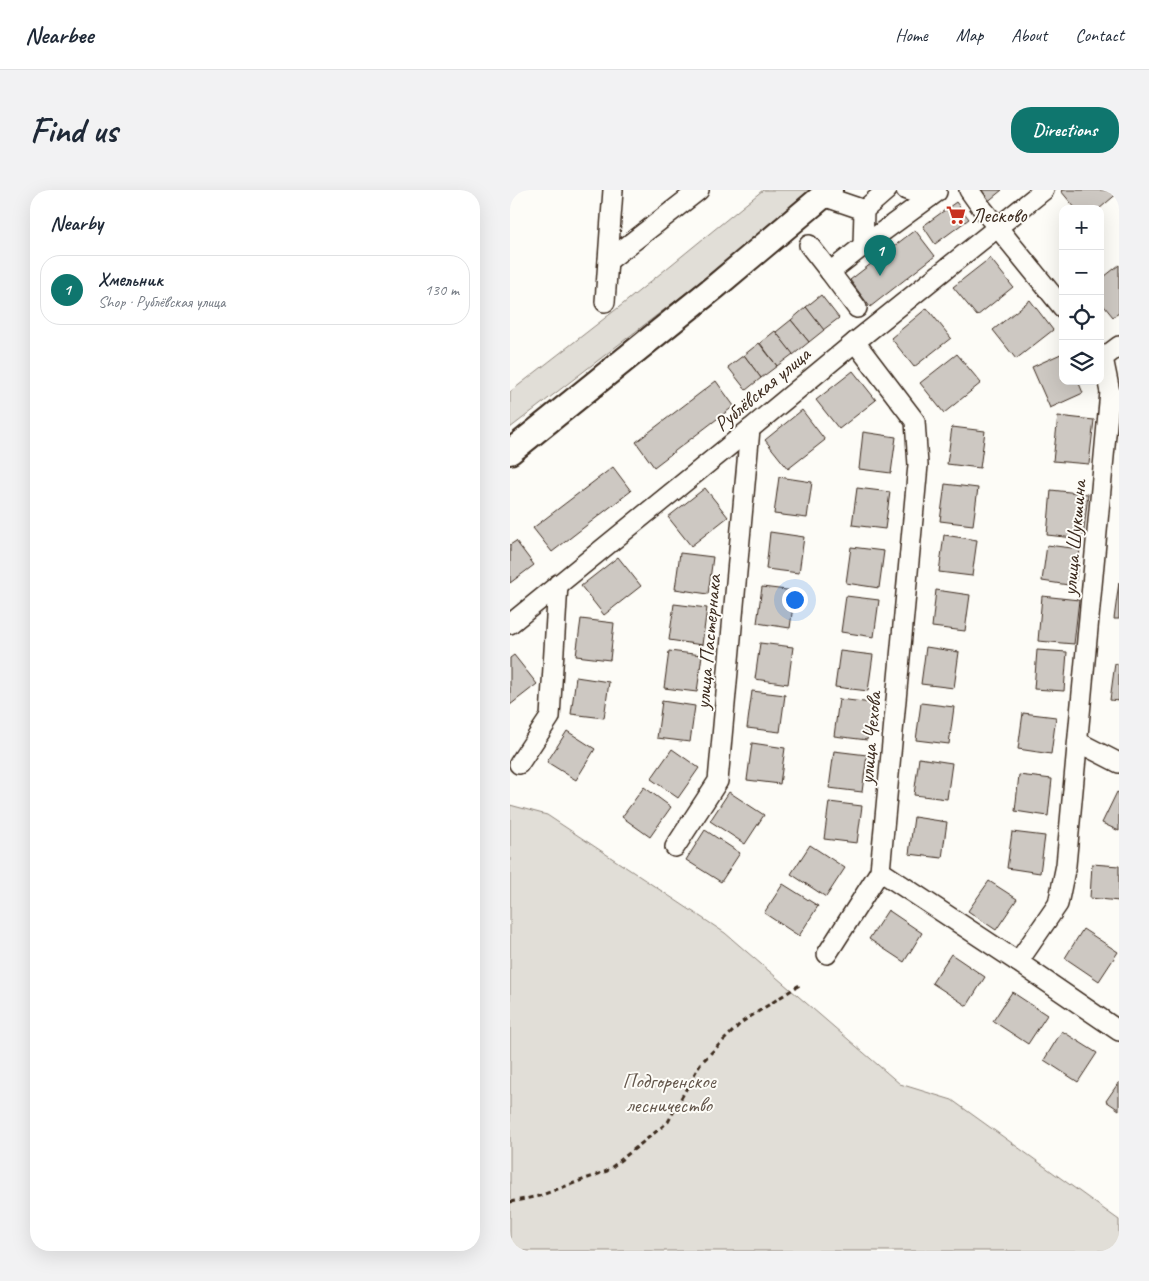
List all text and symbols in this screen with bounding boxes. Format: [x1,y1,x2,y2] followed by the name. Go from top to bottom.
[25,20,93,50] text: Nearbee
[895,24,928,46] text: Home
[956,24,983,46] text: Map
[1011,24,1047,46] text: About
[1075,24,1124,46] text: Contact
[1011,107,1119,153] button: Directions
[30,108,117,153] text: Find us
[971,202,1028,228] place label: Лесково
[945,204,967,226] supermarket icon: Лесково
[1059,205,1104,385] map controls
[1059,205,1104,250] button: +
[50,210,103,236] text: Nearby
[864,235,896,276] pin: 1
[1059,250,1104,295] button: −
[98,268,163,292] text: Хмельник
[63,280,71,300] text: 1
[425,280,459,300] text: 130 m
[98,292,226,312] text: Shop · Рублёвская улица
[1059,295,1104,340] button: locate
[709,340,817,437] street label: Рублёвская улица
[1059,340,1104,385] button: layers
[1056,477,1092,599] street label: улица Шукшина
[689,572,727,712] street label: улица Пастернака
[782,587,808,613] your location
[853,688,887,787] street label: улица Чехова
[622,1068,717,1118] park label: Подгоренское лесничество

